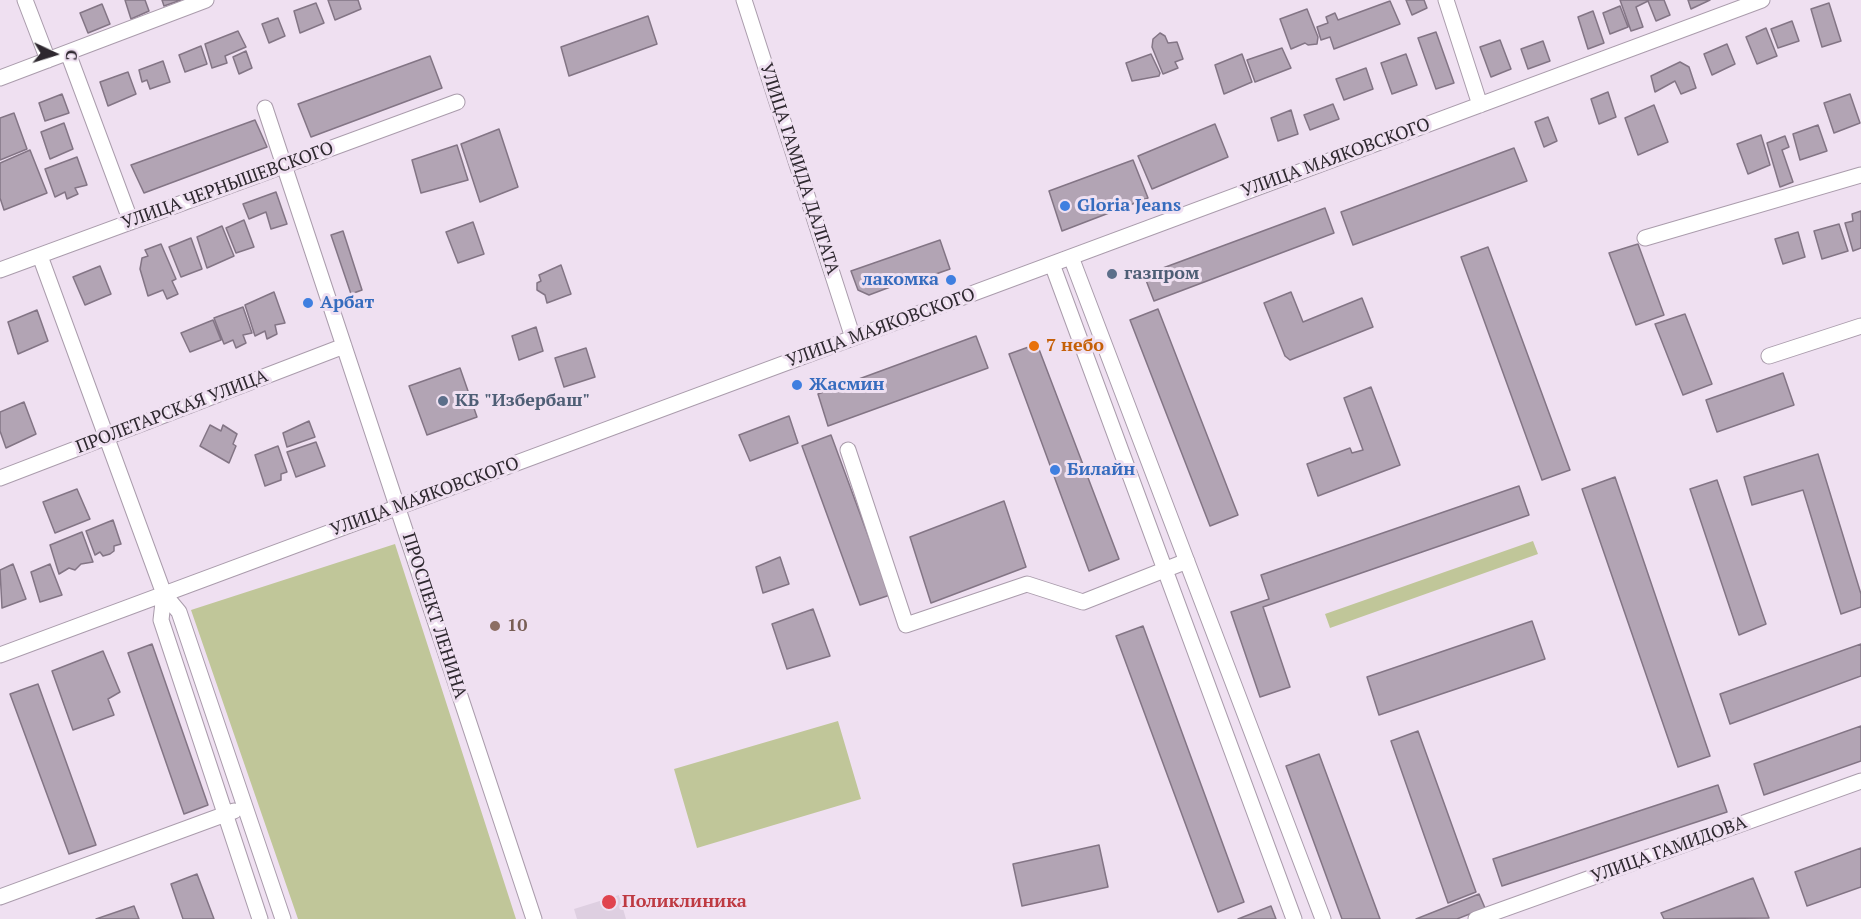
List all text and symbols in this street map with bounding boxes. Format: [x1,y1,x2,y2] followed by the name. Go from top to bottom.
[24,24,84,84] north arrow
[61,49,83,61] text: С
[755,60,843,278] street label: УЛИЦА ГАМИДА ДАЛГАТА
[1239,114,1433,202] street label: УЛИЦА МАЯКОВСКОГО
[119,138,337,234] street label: УЛИЦА ЧЕРНЫШЕВСКОГО
[1077,195,1181,217] place label: Gloria Jeans
[1058,199,1072,213] marker: Gloria Jeans
[1124,263,1199,285] place label: газпром
[1105,267,1119,281] marker: газпром
[862,269,939,291] place label: лакомка
[944,273,958,287] marker: лакомка
[784,284,978,372] street label: УЛИЦА МАЯКОВСКОГО
[320,292,374,314] place label: Арбат
[301,296,315,310] marker: Арбат
[1046,335,1104,357] place label: 7 небо
[1027,339,1041,353] marker: 7 небо
[73,365,271,459] street label: ПРОЛЕТАРСКАЯ УЛИЦА
[809,374,885,396] place label: Жасмин
[790,378,804,392] marker: Жасмин
[455,390,590,412] place label: КБ "Избербаш"
[436,394,450,408] marker: КБ "Избербаш"
[328,453,522,541] street label: УЛИЦА МАЯКОВСКОГО
[1067,459,1135,481] place label: Билайн
[1048,463,1062,477] marker: Билайн
[397,530,471,702] street label: ПРОСПЕКТ ЛЕНИНА
[507,615,527,637] place label: 10
[488,619,502,633] marker: 10
[1588,812,1750,888] street label: УЛИЦА ГАМИДОВА
[622,891,747,913] place label: Поликлиника
[600,893,618,911] marker: Поликлиника

